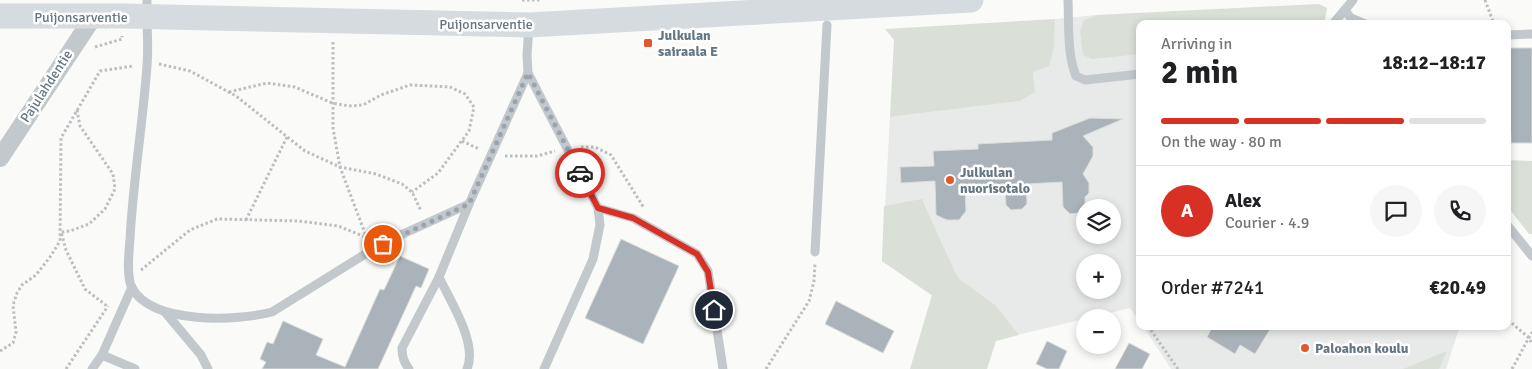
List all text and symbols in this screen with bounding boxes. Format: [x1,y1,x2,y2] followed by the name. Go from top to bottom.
[34,9,128,26] street label: Puijonsarventie
[439,16,533,33] street label: Puijonsarventie
[658,27,718,60] place label: Julkulan sairaala E
[1161,34,1232,54] text: Arriving in
[642,37,654,49] marker: Julkulan sairaala E
[17,47,76,126] street label: Pajulahdentie
[1382,51,1486,75] text: 18:12–18:17
[1161,53,1238,92] text: 2 min
[1161,132,1282,152] text: On the way · 80 m
[555,148,605,198] courier
[566,159,594,187] icon: car
[960,164,1030,197] place label: Julkulan nuorisotalo
[944,174,956,186] marker: Julkulan nuorisotalo
[1370,185,1422,237] button: chat
[1434,185,1486,237] button: phone
[1225,189,1261,213] text: Alex
[1076,199,1121,354] map controls
[1076,199,1121,244] button: layers
[1181,199,1193,223] text: A
[1225,213,1309,233] text: Courier · 4.9
[362,223,404,265] pin
[369,230,397,258] icon: bag
[1076,254,1121,299] button: +
[1161,276,1264,300] text: Order #7241
[1429,276,1486,300] text: €20.49
[693,289,735,331] pin
[700,296,728,324] icon: home
[1076,309,1121,354] button: −
[1315,340,1409,357] place label: Paloahon koulu
[1299,342,1311,354] marker: Paloahon koulu

